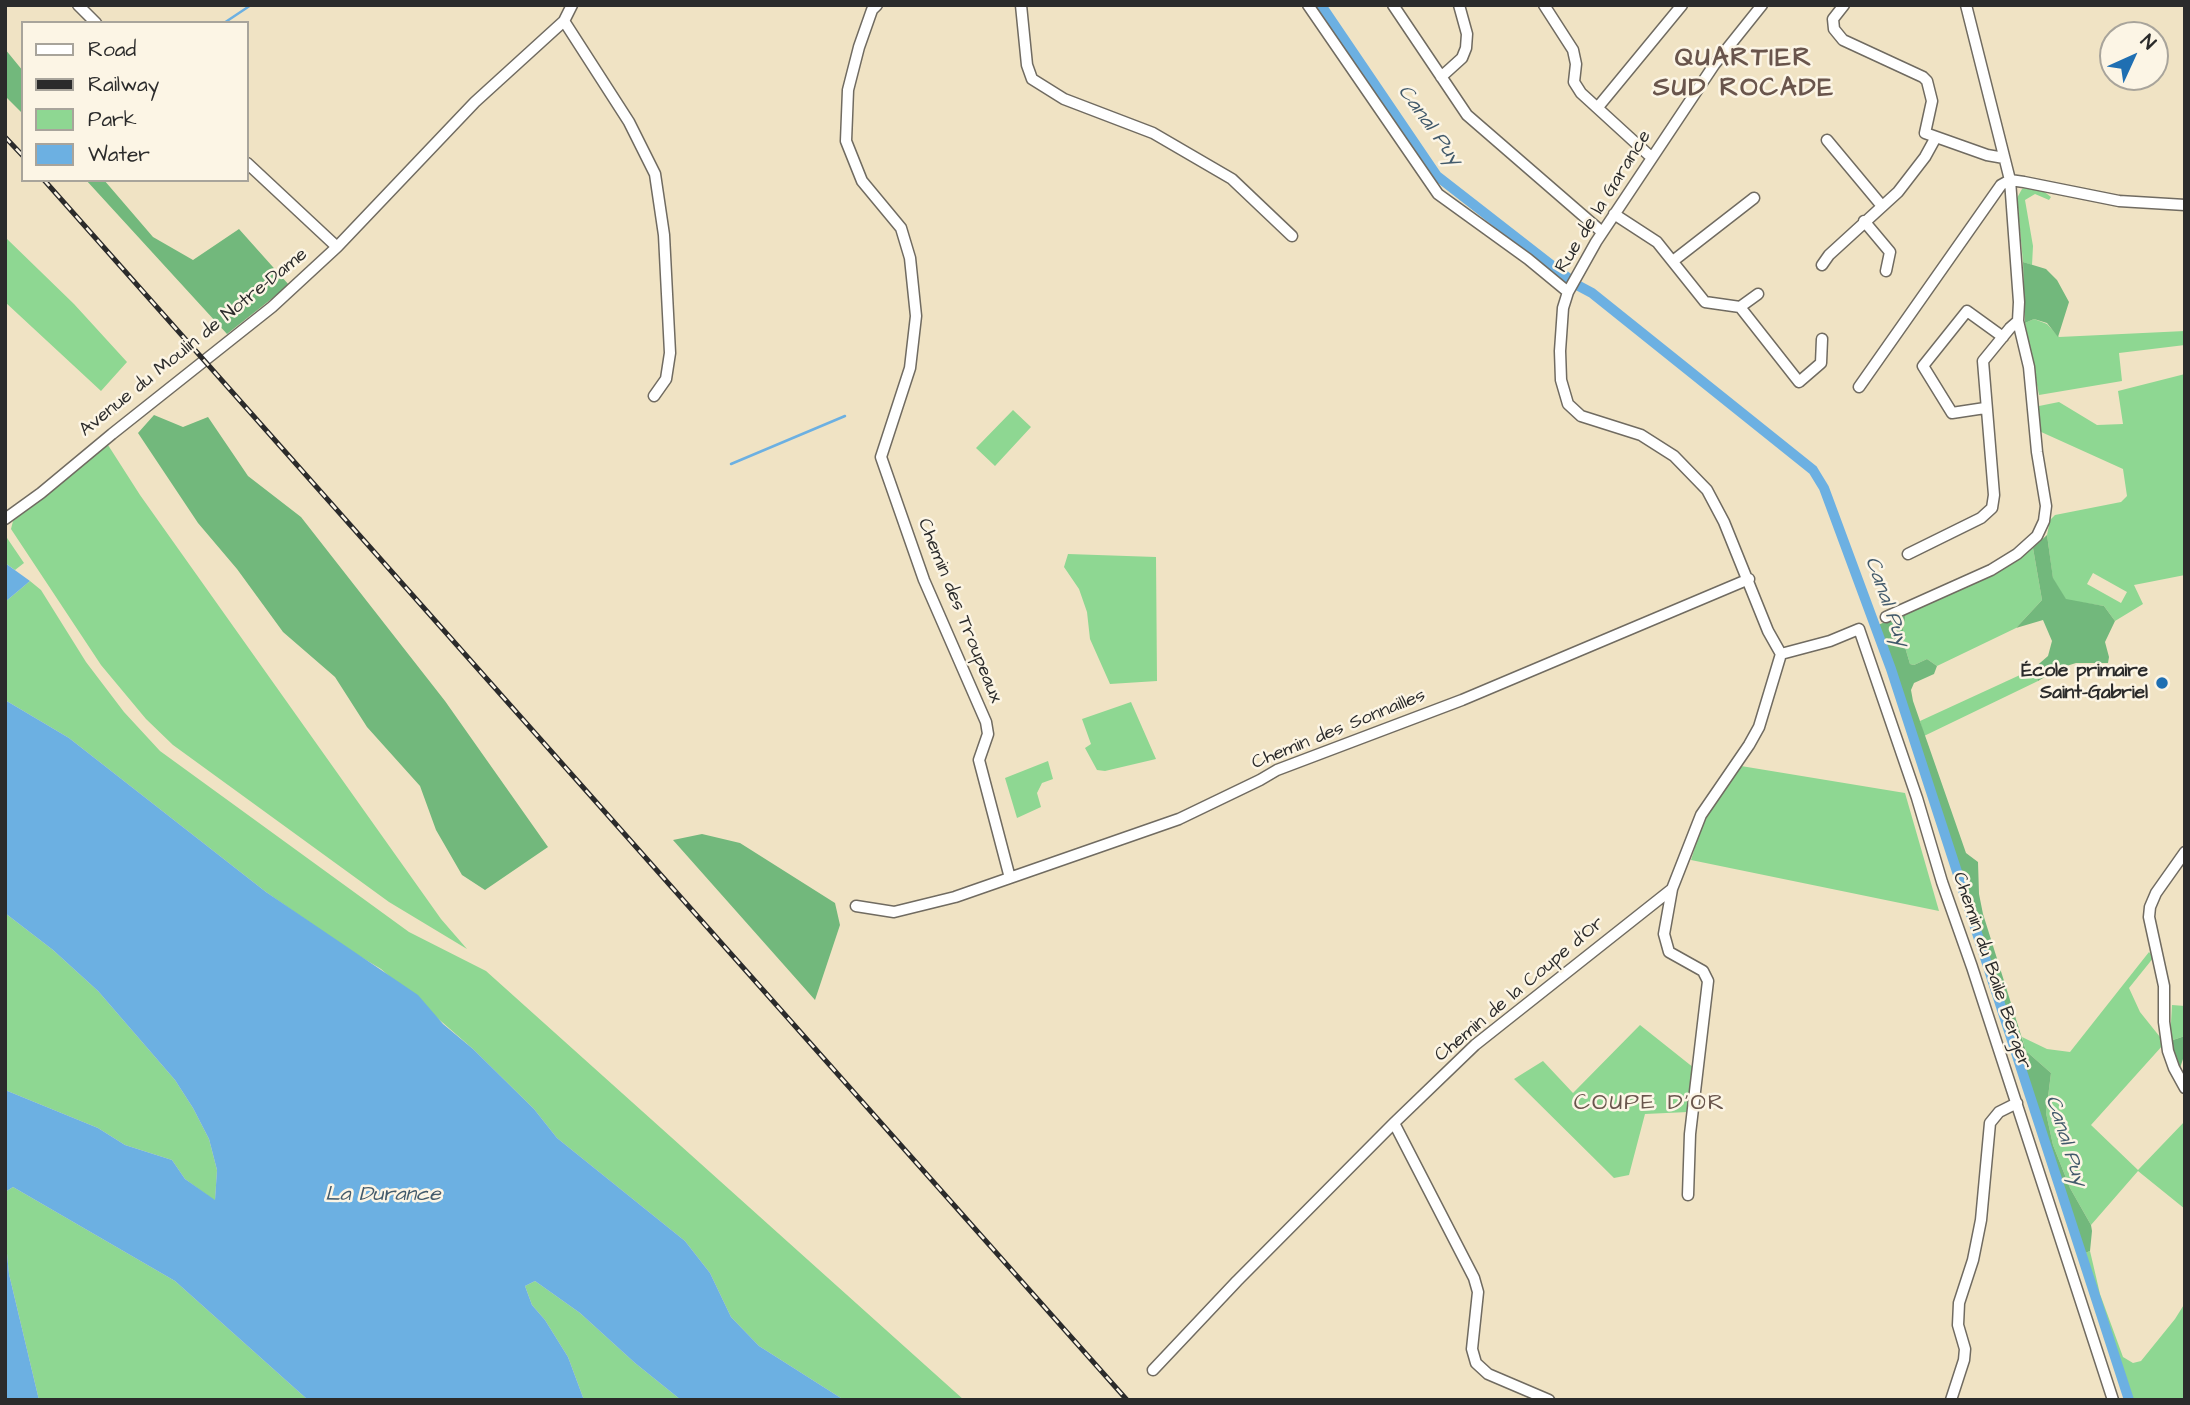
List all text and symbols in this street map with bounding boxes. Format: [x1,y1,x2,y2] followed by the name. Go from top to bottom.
[21,21,248,182] legend
[2099,21,2169,91] north arrow
[2134,28,2162,56] text: N
[88,35,136,64] text: Road
[1654,44,1834,106] district label: QUARTIER SUD ROCADE
[88,70,159,99] text: Railway
[1391,81,1467,171] water label: Canal Puy
[88,105,137,134] text: Park
[1551,127,1657,277] street label: Rue de la Garance
[88,140,150,169] text: Water
[75,244,313,442] street label: Avenue du Moulin de Notre-Dame
[912,515,1006,707] street label: Chemin des Troupeaux
[1858,554,1914,650] water label: Canal Puy
[2021,661,2148,705] place label: École primaire Saint-Gabriel
[2154,675,2170,691] marker: École primaire Saint-Gabriel
[1249,685,1429,775] street label: Chemin des Sonnailles
[1947,870,2035,1072] street label: Chemin du Baile Berger
[1431,912,1609,1068] street label: Chemin de la Coupe d'Or
[1575,1090,1725,1118] district label: COUPE D'OR
[2038,1092,2092,1190] water label: Canal Puy
[325,1183,441,1209] water label: La Durance

